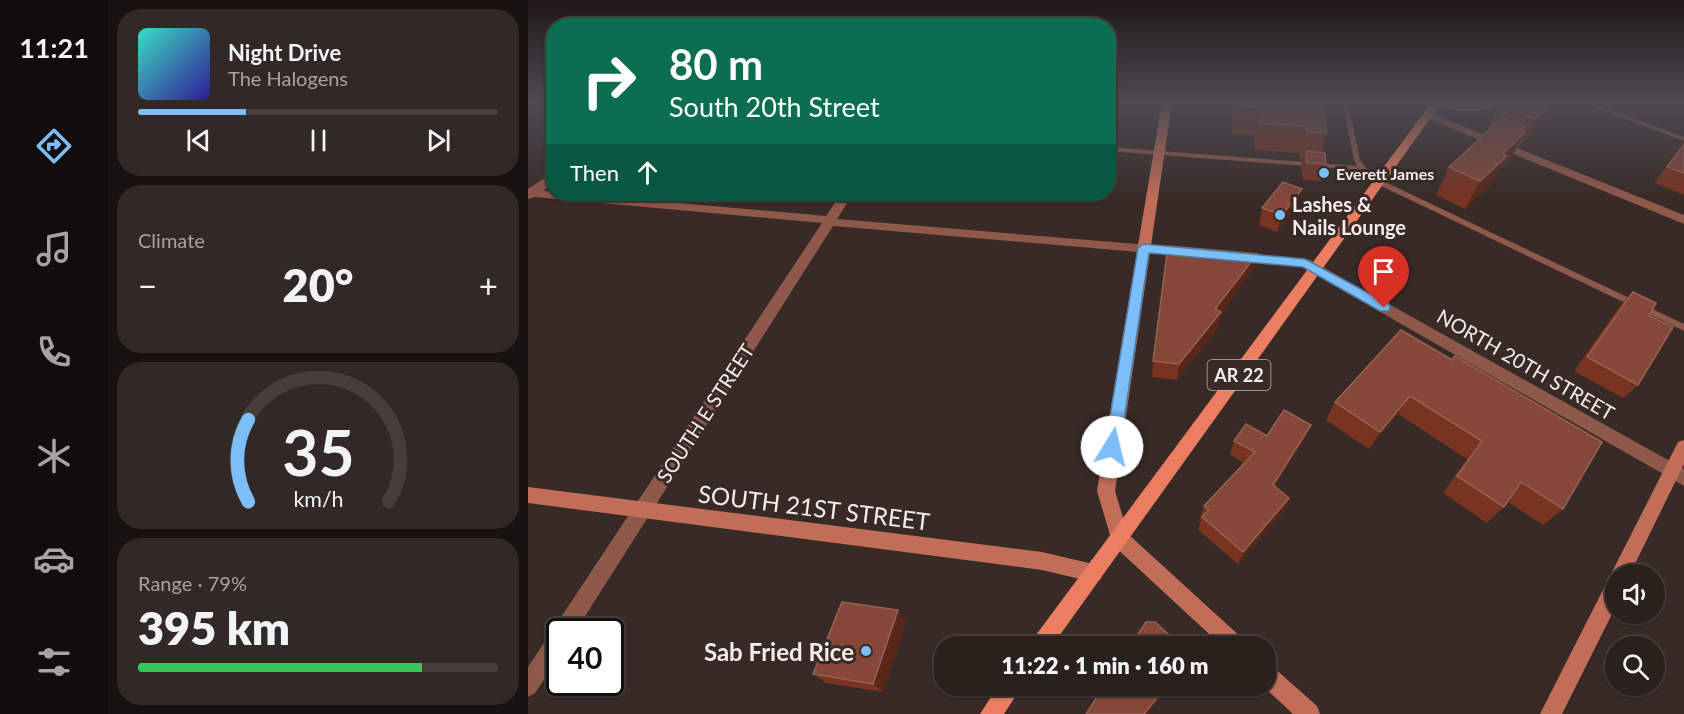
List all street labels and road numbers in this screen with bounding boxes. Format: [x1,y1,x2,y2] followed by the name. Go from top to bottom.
[1433,303,1619,425] street label: NORTH 20TH STREET
[651,339,759,487] street label: SOUTH E STREET
[1208,360,1270,390] road number: AR 22
[697,478,931,536] street label: SOUTH 21ST STREET

